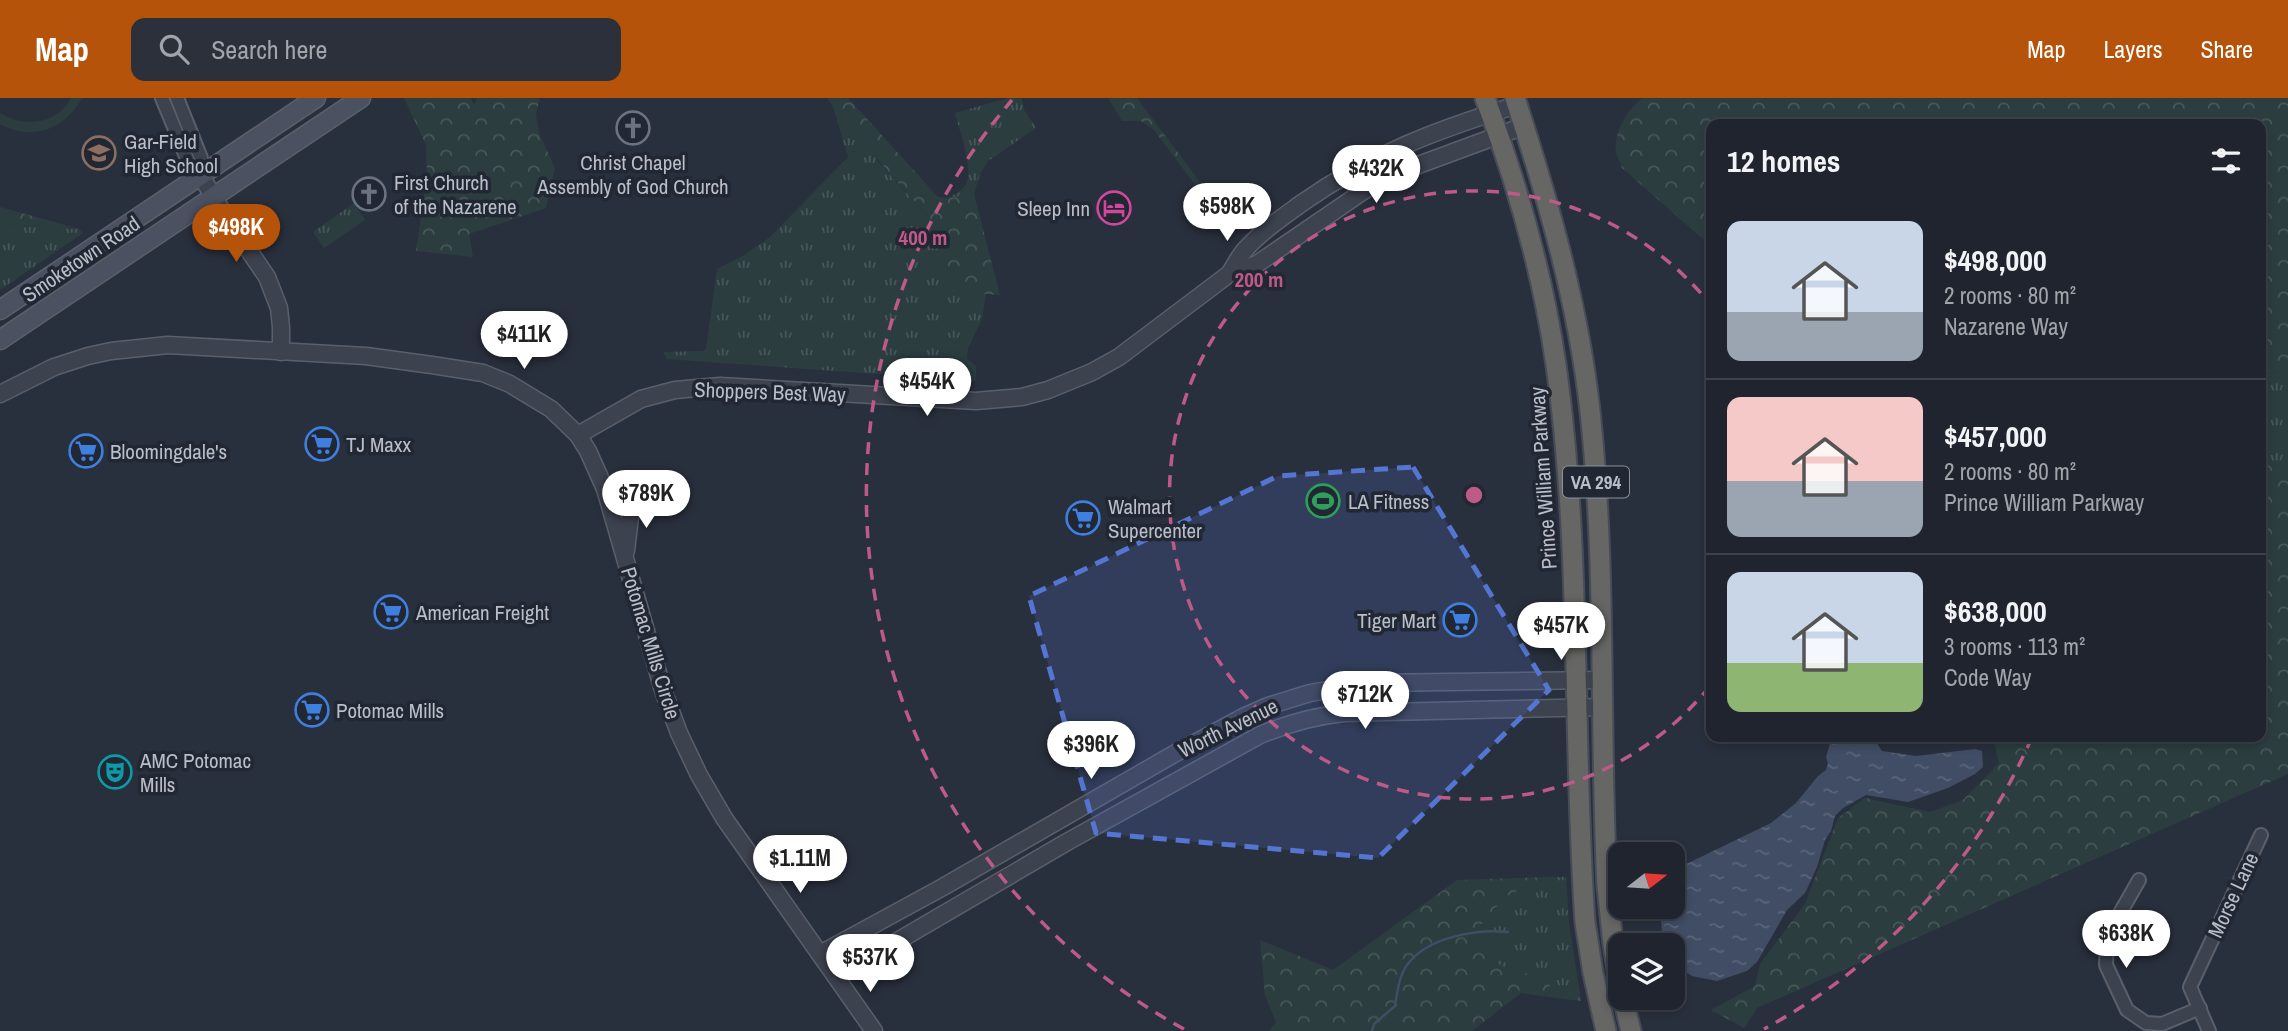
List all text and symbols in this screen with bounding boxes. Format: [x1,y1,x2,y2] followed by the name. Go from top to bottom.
[131,18,621,81] search box
[35,27,89,71] text: Map
[155,30,193,68] icon: search
[211,32,327,67] text: Search here
[2027,33,2065,65] text: Map
[2103,33,2162,65] text: Layers
[2200,33,2253,65] text: Share
[614,109,652,147] church icon: Christ Chapel Assembly of God Church
[124,127,218,180] place label: Gar-Field High School
[80,134,118,172] school or university icon: Gar-Field High School
[1727,141,1841,181] text: 12 homes
[2207,142,2245,180] icon: filters
[1327,146,1425,205] pin: $432K
[536,148,729,201] place label: Christ Chapel Assembly of God Church
[1348,152,1404,183] text: $432K
[394,168,517,221] place label: First Church of the Nazarene
[350,175,388,213] church icon: First Church of the Nazarene
[1178,184,1276,243] pin: $598K
[1095,189,1133,227] hotel icon: Sleep Inn
[1199,190,1255,221] text: $598K
[1017,194,1090,223] place label: Sleep Inn
[187,204,285,264] pin: $498K
[17,209,145,309] street label: Smoketown Road
[208,211,264,242] text: $498K
[899,223,947,252] text: 400 m
[1944,240,2047,280] text: $498,000
[1783,249,1867,333] icon: home
[1235,265,1283,294] text: 200 m
[1944,280,2076,311] text: 2 rooms · 80 m²
[1944,311,2068,342] text: Nazarene Way
[475,312,573,371] pin: $411K
[497,318,551,349] text: $411K
[878,358,976,418] pin: $454K
[899,365,955,396] text: $454K
[694,375,847,409] street label: Shoppers Best Way
[1522,385,1564,570] street label: Prince William Parkway
[1944,416,2047,456] text: $457,000
[303,425,341,463] supermarket icon: TJ Maxx
[1783,425,1867,509] icon: home
[346,430,411,459] place label: TJ Maxx
[67,432,105,470] supermarket icon: Bloomingdale's
[110,437,227,466] place label: Bloomingdale's
[1944,456,2076,487] text: 2 rooms · 80 m²
[1563,466,1629,498] road number: VA 294
[597,470,695,530] pin: $789K
[618,477,674,508] text: $789K
[1304,482,1342,520] sports icon: LA Fitness
[1462,483,1486,507] centre of rings
[1348,487,1429,516] place label: LA Fitness
[1944,487,2144,518] text: Prince William Parkway
[1108,492,1202,545] place label: Walmart Supercenter
[1064,499,1102,537] supermarket icon: Walmart Supercenter
[614,563,688,723] street label: Potomac Mills Circle
[1944,591,2047,631] text: $638,000
[372,593,410,631] supermarket icon: American Freight
[415,598,549,627] place label: American Freight
[1783,600,1867,684] icon: home
[1441,601,1479,639] supermarket icon: Tiger Mart
[1512,602,1610,662] pin: $457K
[1357,606,1436,635] place label: Tiger Mart
[1533,609,1589,640] text: $457K
[1944,631,2085,662] text: 3 rooms · 113 m²
[1944,662,2031,693] text: Code Way
[1316,672,1414,731] pin: $712K
[1337,678,1393,709] text: $712K
[293,691,331,729] supermarket icon: Potomac Mills
[1173,691,1283,765] street label: Worth Avenue
[336,696,444,725] place label: Potomac Mills
[1042,722,1140,781] pin: $396K
[1063,728,1119,759] text: $396K
[139,746,251,799] place label: AMC Potomac Mills
[96,753,134,791] theatre icon: AMC Potomac Mills
[743,836,857,895] pin: $1.11M
[769,842,831,873] text: $1.11M
[1608,842,1685,919] north arrow
[1608,842,1685,1010] map controls
[2201,848,2265,942] street label: Morse Lane
[2077,910,2175,970] pin: $638K
[2098,917,2154,948] text: $638K
[1608,933,1685,1010] button: layers
[821,934,919,994] pin: $537K
[842,941,898,972] text: $537K

